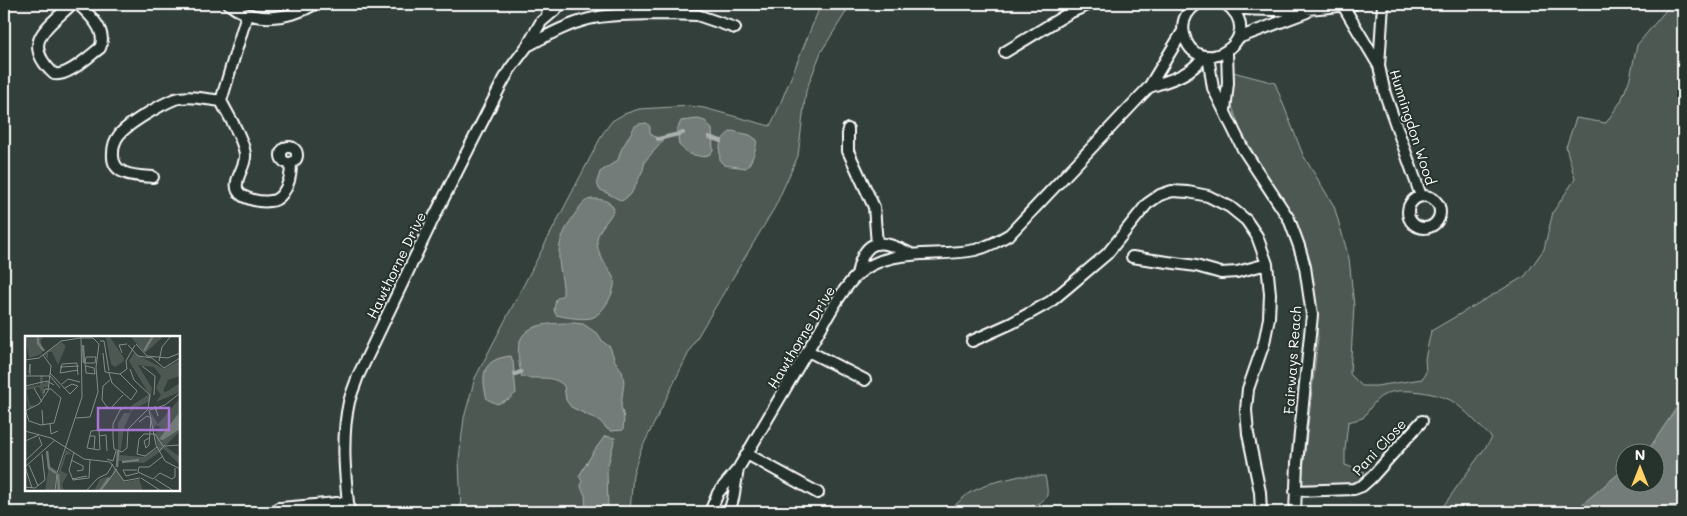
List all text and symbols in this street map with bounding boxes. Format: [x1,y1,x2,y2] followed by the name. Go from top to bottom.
[1385,67,1441,187] street label: Hunningdon Wood
[362,208,430,322] street label: Hawthorne Drive
[763,282,839,392] street label: Hawthorne Drive
[1279,305,1305,415] street label: Fairways Reach
[25,336,180,491] inset map
[1348,415,1410,479] street label: Pani Close
[1614,444,1664,494] north arrow
[1635,445,1645,464] text: N

